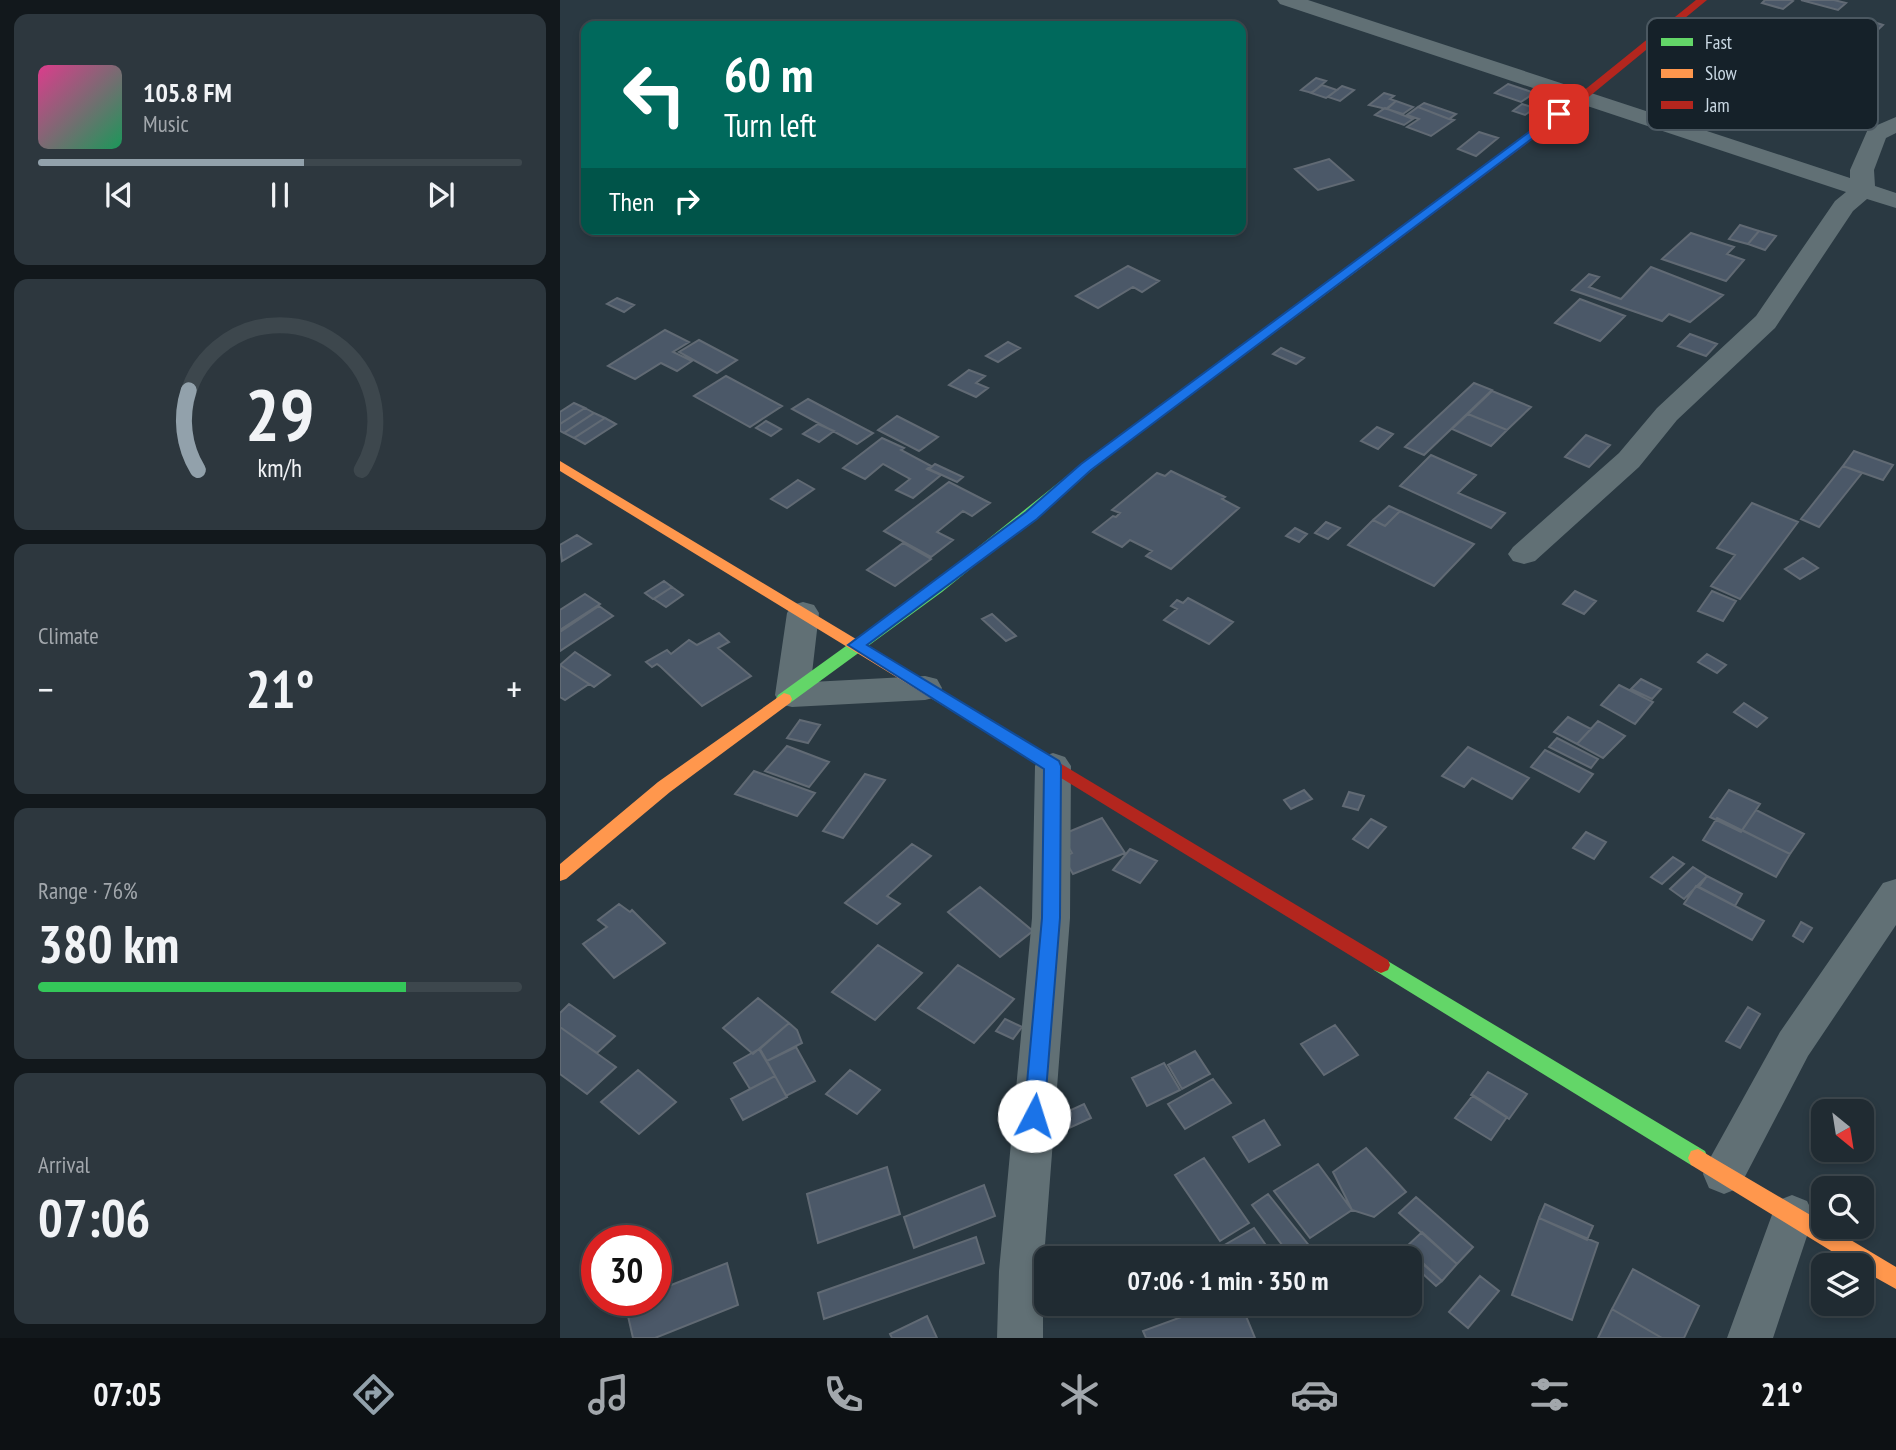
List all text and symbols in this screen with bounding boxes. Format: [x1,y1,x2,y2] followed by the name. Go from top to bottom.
[1647,18,1878,130] legend
[1705,30,1733,54] text: Fast
[724,42,813,106] text: 60 m
[609,49,700,140] icon: left
[1705,61,1738,85] text: Slow
[143,76,232,109] text: 105.8 FM
[1529,84,1589,144] pin
[1704,93,1730,117] text: Jam
[1540,95,1578,133] icon: arrive
[724,104,816,146] text: Turn left
[143,109,189,138] text: Music
[100,176,138,214] icon: previous
[261,176,299,214] icon: pause
[422,176,460,214] icon: next
[668,182,706,220] icon: right
[609,185,654,218] text: Then
[245,367,315,461] text: 29
[258,452,302,484] text: km/h
[38,621,99,650] text: Climate
[246,655,314,722] text: 21°
[38,664,54,713] text: −
[506,664,522,713] text: +
[38,876,138,905] text: Range · 76%
[38,910,179,977] text: 380 km
[997,1079,1071,1153] position arrow
[1811,1099,1874,1162] north arrow
[1811,1099,1874,1316] map controls
[38,1150,90,1179] text: Arrival
[1811,1176,1874,1239] button: search
[38,1184,150,1251] text: 07:06
[581,1225,672,1316] speed limit sign: 30
[1811,1253,1874,1316] button: layers
[1128,1264,1328,1297] text: 07:06 · 1 min · 350 m
[349,1370,398,1419] icon: directions
[584,1370,633,1419] icon: music
[819,1370,868,1419] icon: phone
[1055,1370,1104,1419] icon: climate
[1290,1370,1339,1419] icon: car
[1525,1370,1574,1419] icon: filters
[93,1373,162,1415] text: 07:05
[1761,1373,1803,1415] text: 21°

